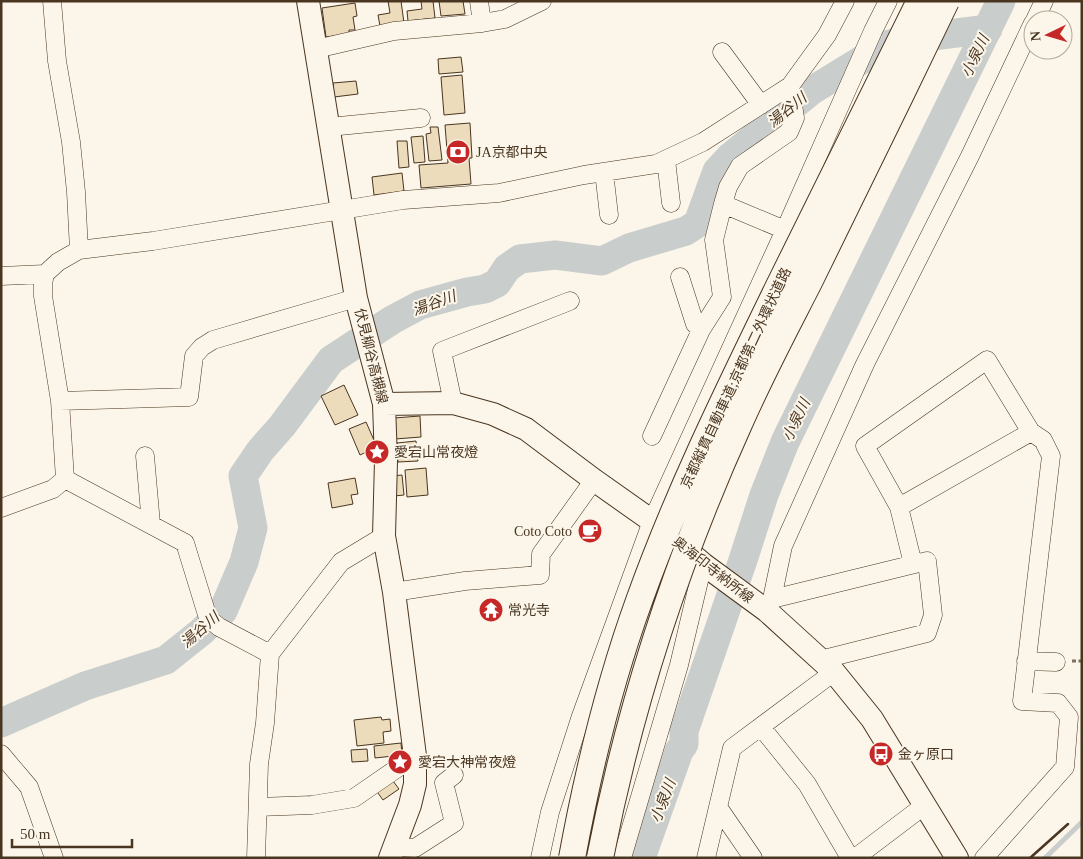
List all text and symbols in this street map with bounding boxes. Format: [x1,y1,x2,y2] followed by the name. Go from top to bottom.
[1023,10,1073,60] north arrow
[958,30,993,80] water label: 小泉川
[1028,30,1043,42] text: N
[764,88,811,130] water label: 湯谷川
[445,139,471,165] bank icon: JA京都中央
[476,145,548,160] place label: JA京都中央
[677,265,794,491] street label: 京都縦貫自動車道;京都第二外環状道路
[410,287,460,318] water label: 湯谷川
[352,306,391,405] street label: 伏見柳谷高槻線
[779,394,814,444] water label: 小泉川
[364,439,390,465] place icon: 愛宕山常夜燈
[394,444,478,460] place label: 愛宕山常夜燈
[577,518,603,544] cafe icon: Coto Coto
[514,524,572,539] place label: Coto Coto
[670,534,756,606] street label: 奥海印寺納所線
[478,597,504,623] temple icon: 常光寺
[508,603,550,618] place label: 常光寺
[178,608,224,651] water label: 湯谷川
[868,741,894,767] bus stop icon: 金ヶ原口
[898,747,954,762] place label: 金ヶ原口
[387,749,413,775] place icon: 愛宕大神常夜燈
[418,754,516,770] place label: 愛宕大神常夜燈
[647,775,679,825] water label: 小泉川
[12,816,132,848] scale bar
[20,826,51,842] text: 50 m

